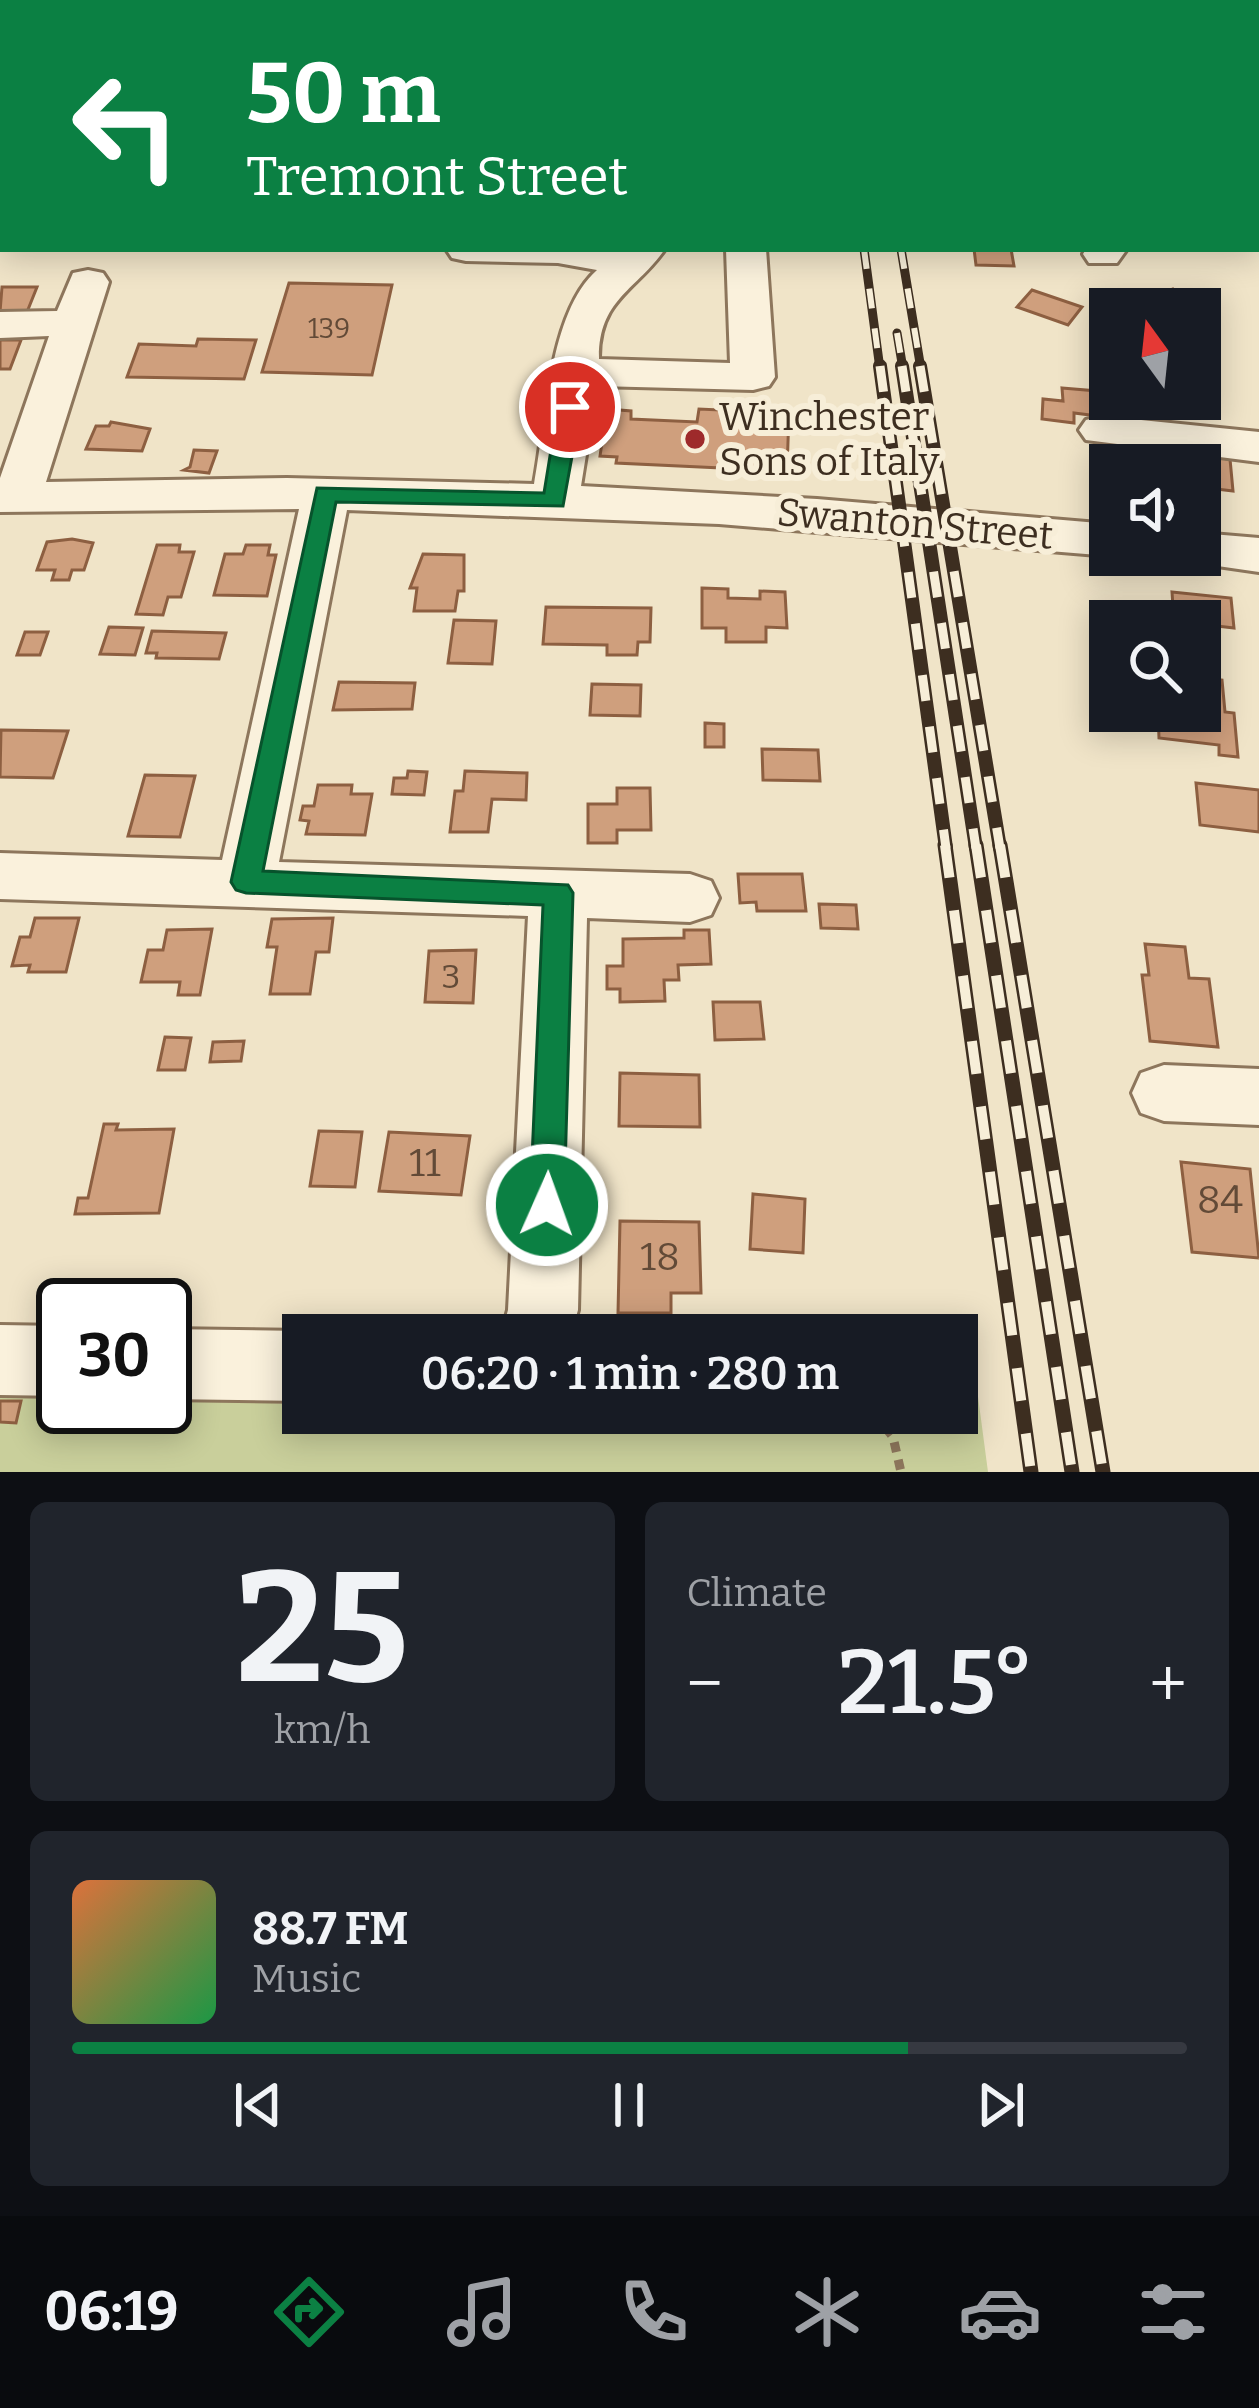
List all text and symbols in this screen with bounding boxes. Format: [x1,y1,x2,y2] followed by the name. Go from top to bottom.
[246,43,441,144] text: 50 m
[48,48,204,204] icon: left
[246,145,628,209] text: Tremont Street
[1089,288,1221,420] north arrow
[1089,288,1221,732] map controls
[308,313,350,345] house number: 139
[519,356,621,458] pin
[537,374,603,440] icon: arrive
[719,394,940,485] place label: Winchester Sons of Italy
[682,426,708,452] marker: Winchester Sons of Italy
[1089,444,1221,576] button: sound
[775,489,1055,559] street label: Swanton Street
[1089,600,1221,732] button: search
[442,957,460,997] house number: 3
[409,1140,441,1186] house number: 11
[484,1142,610,1268] position arrow
[1197,1177,1243,1223] house number: 84
[640,1234,680,1280] house number: 18
[36,1278,192,1434] speed limit sign: 30
[421,1347,839,1401] text: 06:20 · 1 min · 280 m
[236,1535,409,1722] text: 25
[687,1570,827,1616] text: Climate
[838,1629,1034,1737] text: 21.5°
[687,1644,723,1723] text: −
[1149,1644,1187,1723] text: +
[274,1707,371,1753] text: km/h
[252,1902,408,1956] text: 88.7 FM
[252,1956,361,2002] text: Music
[225,2072,291,2138] icon: previous
[596,2072,662,2138] icon: pause
[968,2072,1034,2138] icon: next
[267,2270,351,2354] icon: directions
[440,2270,524,2354] icon: music
[612,2270,696,2354] icon: phone
[785,2270,869,2354] icon: climate
[958,2270,1042,2354] icon: car
[1131,2270,1215,2354] icon: filters
[44,2280,178,2344] text: 06:19

